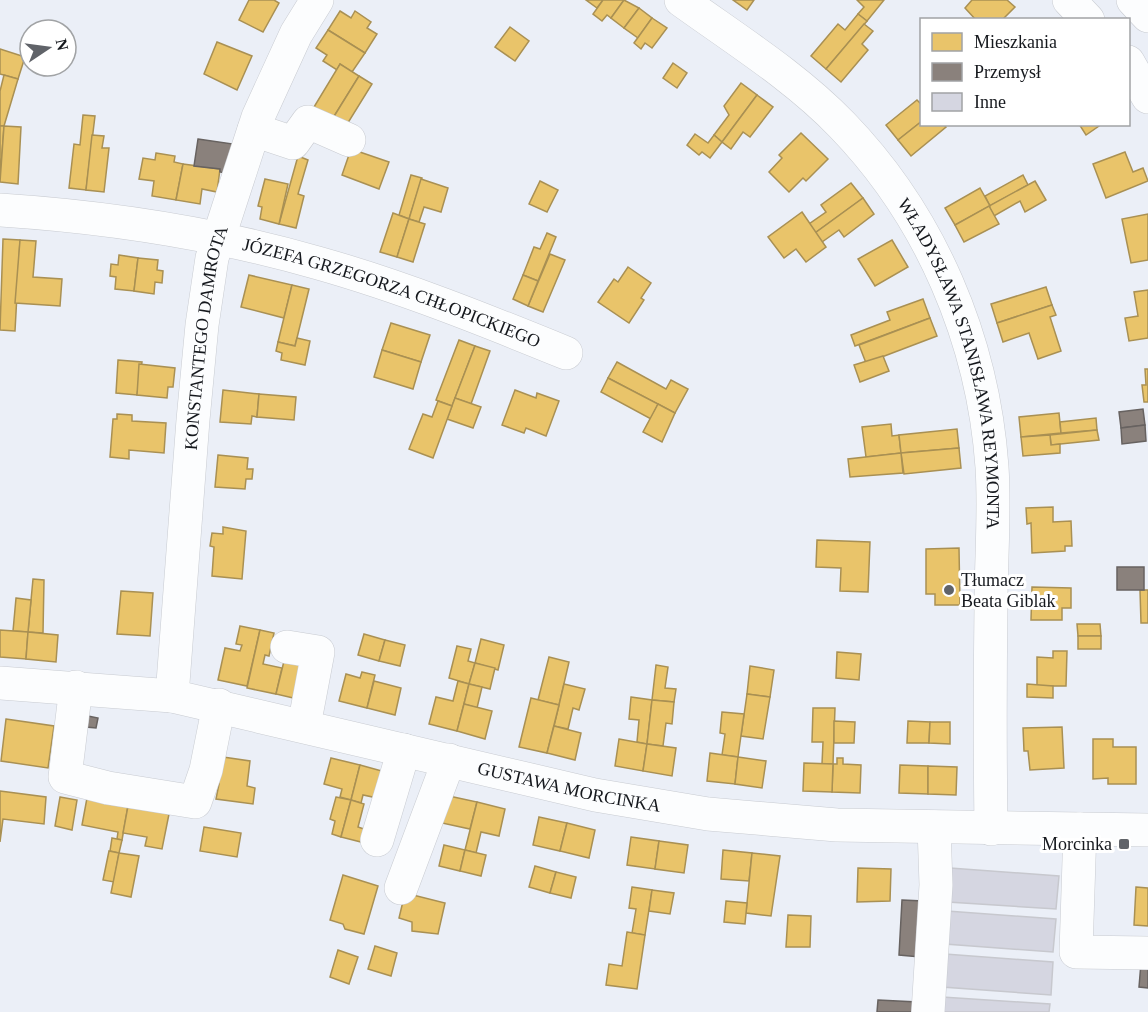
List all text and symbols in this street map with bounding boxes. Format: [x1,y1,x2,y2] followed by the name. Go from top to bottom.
[18,18,78,78] north arrow
[920,18,1130,126] legend
[974,32,1057,52] text: Mieszkania
[53,37,72,53] text: N
[974,62,1041,82] text: Przemysł
[974,92,1006,112] text: Inne
[894,195,1003,530] street label: WŁADYSŁAWA STANISŁAWA REYMONTA
[181,223,232,451] street label: KONSTANTEGO DAMROTA
[241,234,543,352] street label: JÓZEFA GRZEGORZA CHŁOPICKIEGO
[961,570,1055,611] place label: Tłumacz Beata Giblak
[942,583,956,597] marker: Tłumacz Beata Giblak
[476,758,662,816] street label: GUSTAWA MORCINKA
[1042,834,1112,854] place label: Morcinka
[1117,837,1131,851] marker: Morcinka

